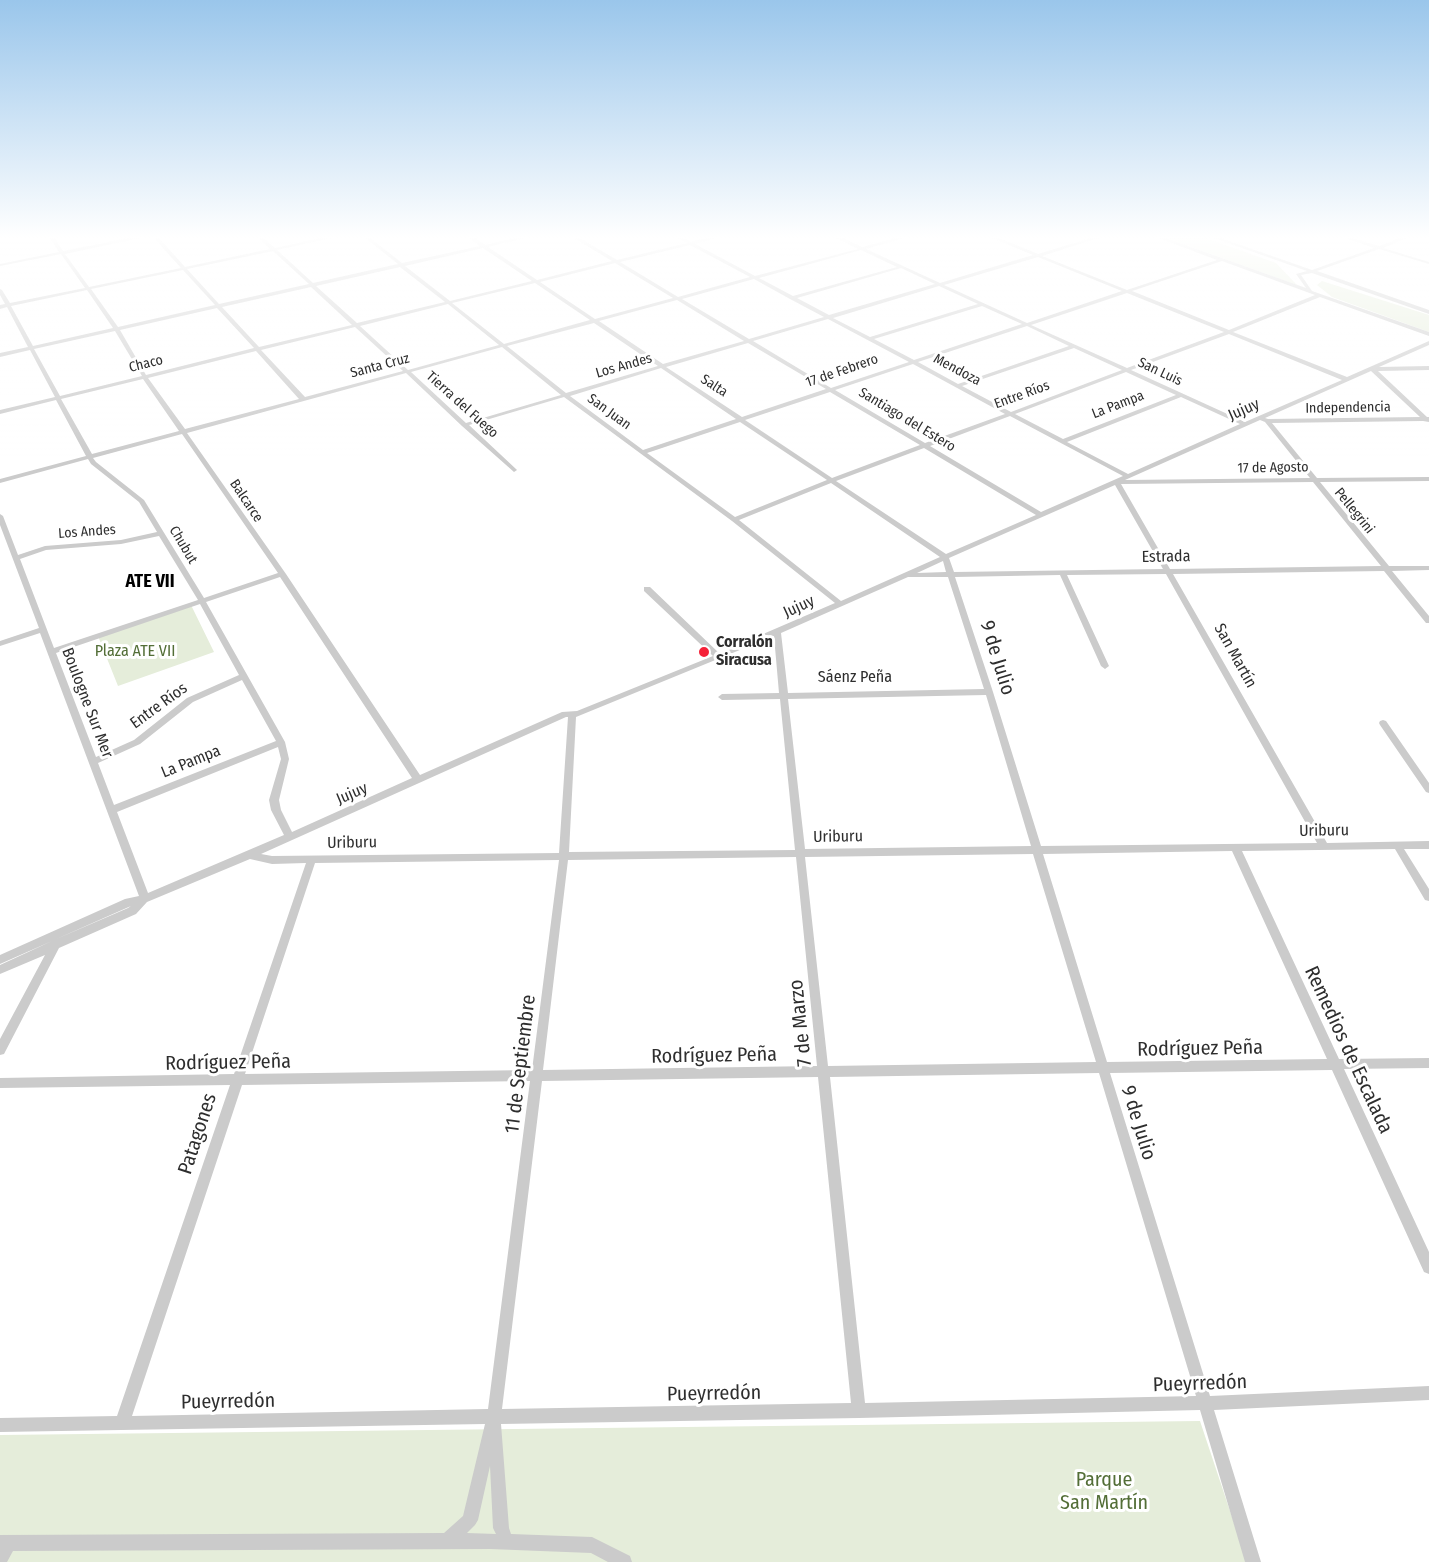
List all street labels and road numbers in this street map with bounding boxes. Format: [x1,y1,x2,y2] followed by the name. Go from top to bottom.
[349,350,411,382] street label: Santa Cruz
[594,350,654,382] street label: Los Andes
[804,351,880,391] street label: 17 de Febrero
[930,351,984,389] street label: Mendoza
[127,352,165,376] street label: Chaco
[1135,354,1185,390] street label: San Luis
[422,368,502,442] street label: Tierra del Fuego
[697,371,731,401] street label: Salta
[992,377,1052,413] street label: Entre Ríos
[856,384,958,456] street label: Santiago del Estero
[1089,387,1147,423] street label: La Pampa
[584,391,634,433] street label: San Juan
[1225,395,1263,425] street label: Jujuy
[1305,399,1391,417] street label: Independencia
[1237,459,1309,477] street label: 17 de Agosto
[226,476,266,526] street label: Balcarce
[1330,485,1378,537] street label: Pellegrini
[58,522,116,542] street label: Los Andes
[165,523,201,567] street label: Chubut
[1141,547,1191,567] street label: Estrada
[780,591,818,623] street label: Jujuy
[974,618,1020,698] street label: 9 de Julio
[1210,621,1260,691] street label: San Martín
[57,645,117,761] street label: Boulogne Sur Mer
[818,668,892,688] street label: Sáenz Peña
[127,679,191,733] street label: Entre Ríos
[158,741,224,783] street label: La Pampa
[333,779,371,809] street label: Jujuy
[1299,821,1349,841] street label: Uriburu
[813,827,863,847] street label: Uriburu
[327,833,377,853] street label: Uriburu
[1299,963,1397,1137] street label: Remedios de Escalada
[785,978,817,1068] street label: 7 de Marzo
[501,993,541,1135] street label: 11 de Septiembre
[1137,1036,1263,1062] street label: Rodríguez Peña
[651,1043,777,1069] street label: Rodríguez Peña
[165,1050,291,1076] street label: Rodríguez Peña
[1115,1083,1161,1163] street label: 9 de Julio
[174,1090,222,1178] street label: Patagones
[1152,1370,1248,1398] street label: Pueyrredón
[667,1381,761,1407] street label: Pueyrredón
[181,1389,275,1415] street label: Pueyrredón

